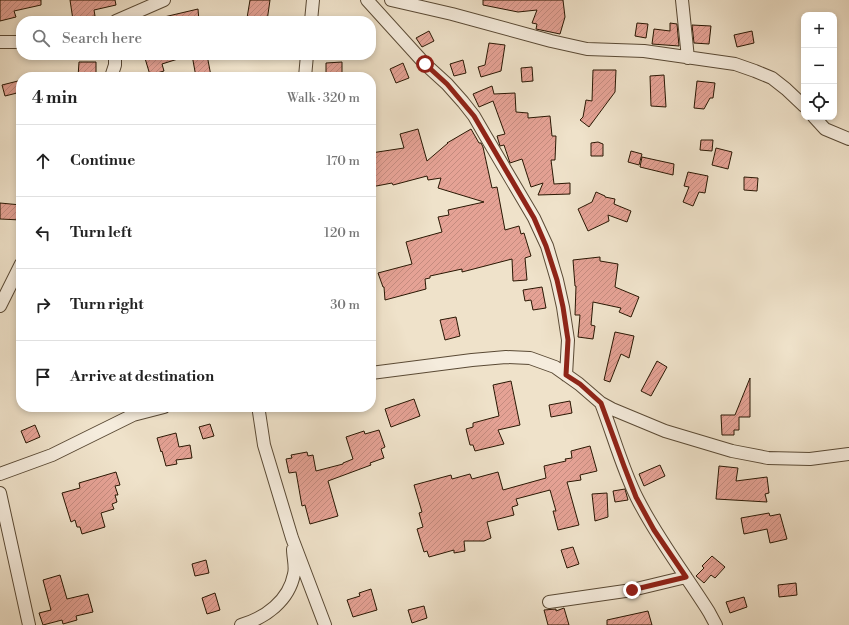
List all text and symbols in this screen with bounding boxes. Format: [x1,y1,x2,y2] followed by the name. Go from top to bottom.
[801,12,837,120] map controls
[801,12,837,48] button: +
[16,16,376,60] search box
[30,27,52,49] icon: search
[62,29,142,48] text: Search here
[801,48,837,84] button: −
[416,55,434,73] route start
[801,84,837,120] button: locate
[32,87,77,109] text: 4 min
[287,90,360,106] text: Walk · 320 m
[32,150,54,172] icon: ahead
[70,151,135,170] text: Continue
[326,153,360,169] text: 170 m
[32,222,54,244] icon: left
[70,223,132,242] text: Turn left
[324,225,360,241] text: 120 m
[32,294,54,316] icon: right
[70,295,144,314] text: Turn right
[330,297,360,313] text: 30 m
[32,366,54,388] icon: arrive
[70,367,214,386] text: Arrive at destination
[623,581,641,599] route end

